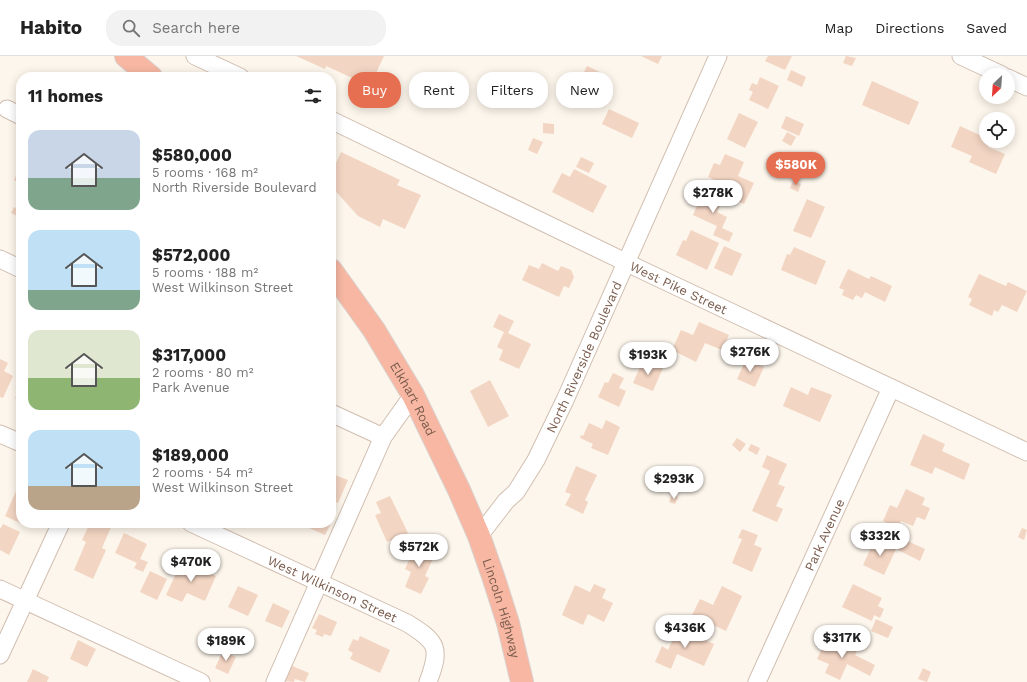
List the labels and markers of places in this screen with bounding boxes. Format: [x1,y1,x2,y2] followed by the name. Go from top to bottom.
[768,152,824,186] pin: $580K
[685,180,741,214] pin: $278K
[722,339,778,373] pin: $276K
[620,342,676,376] pin: $193K
[646,466,702,500] pin: $293K
[852,523,908,557] pin: $332K
[391,534,447,568] pin: $572K
[163,549,219,583] pin: $470K
[657,615,713,649] pin: $436K
[814,625,870,659] pin: $317K
[198,628,254,662] pin: $189K

